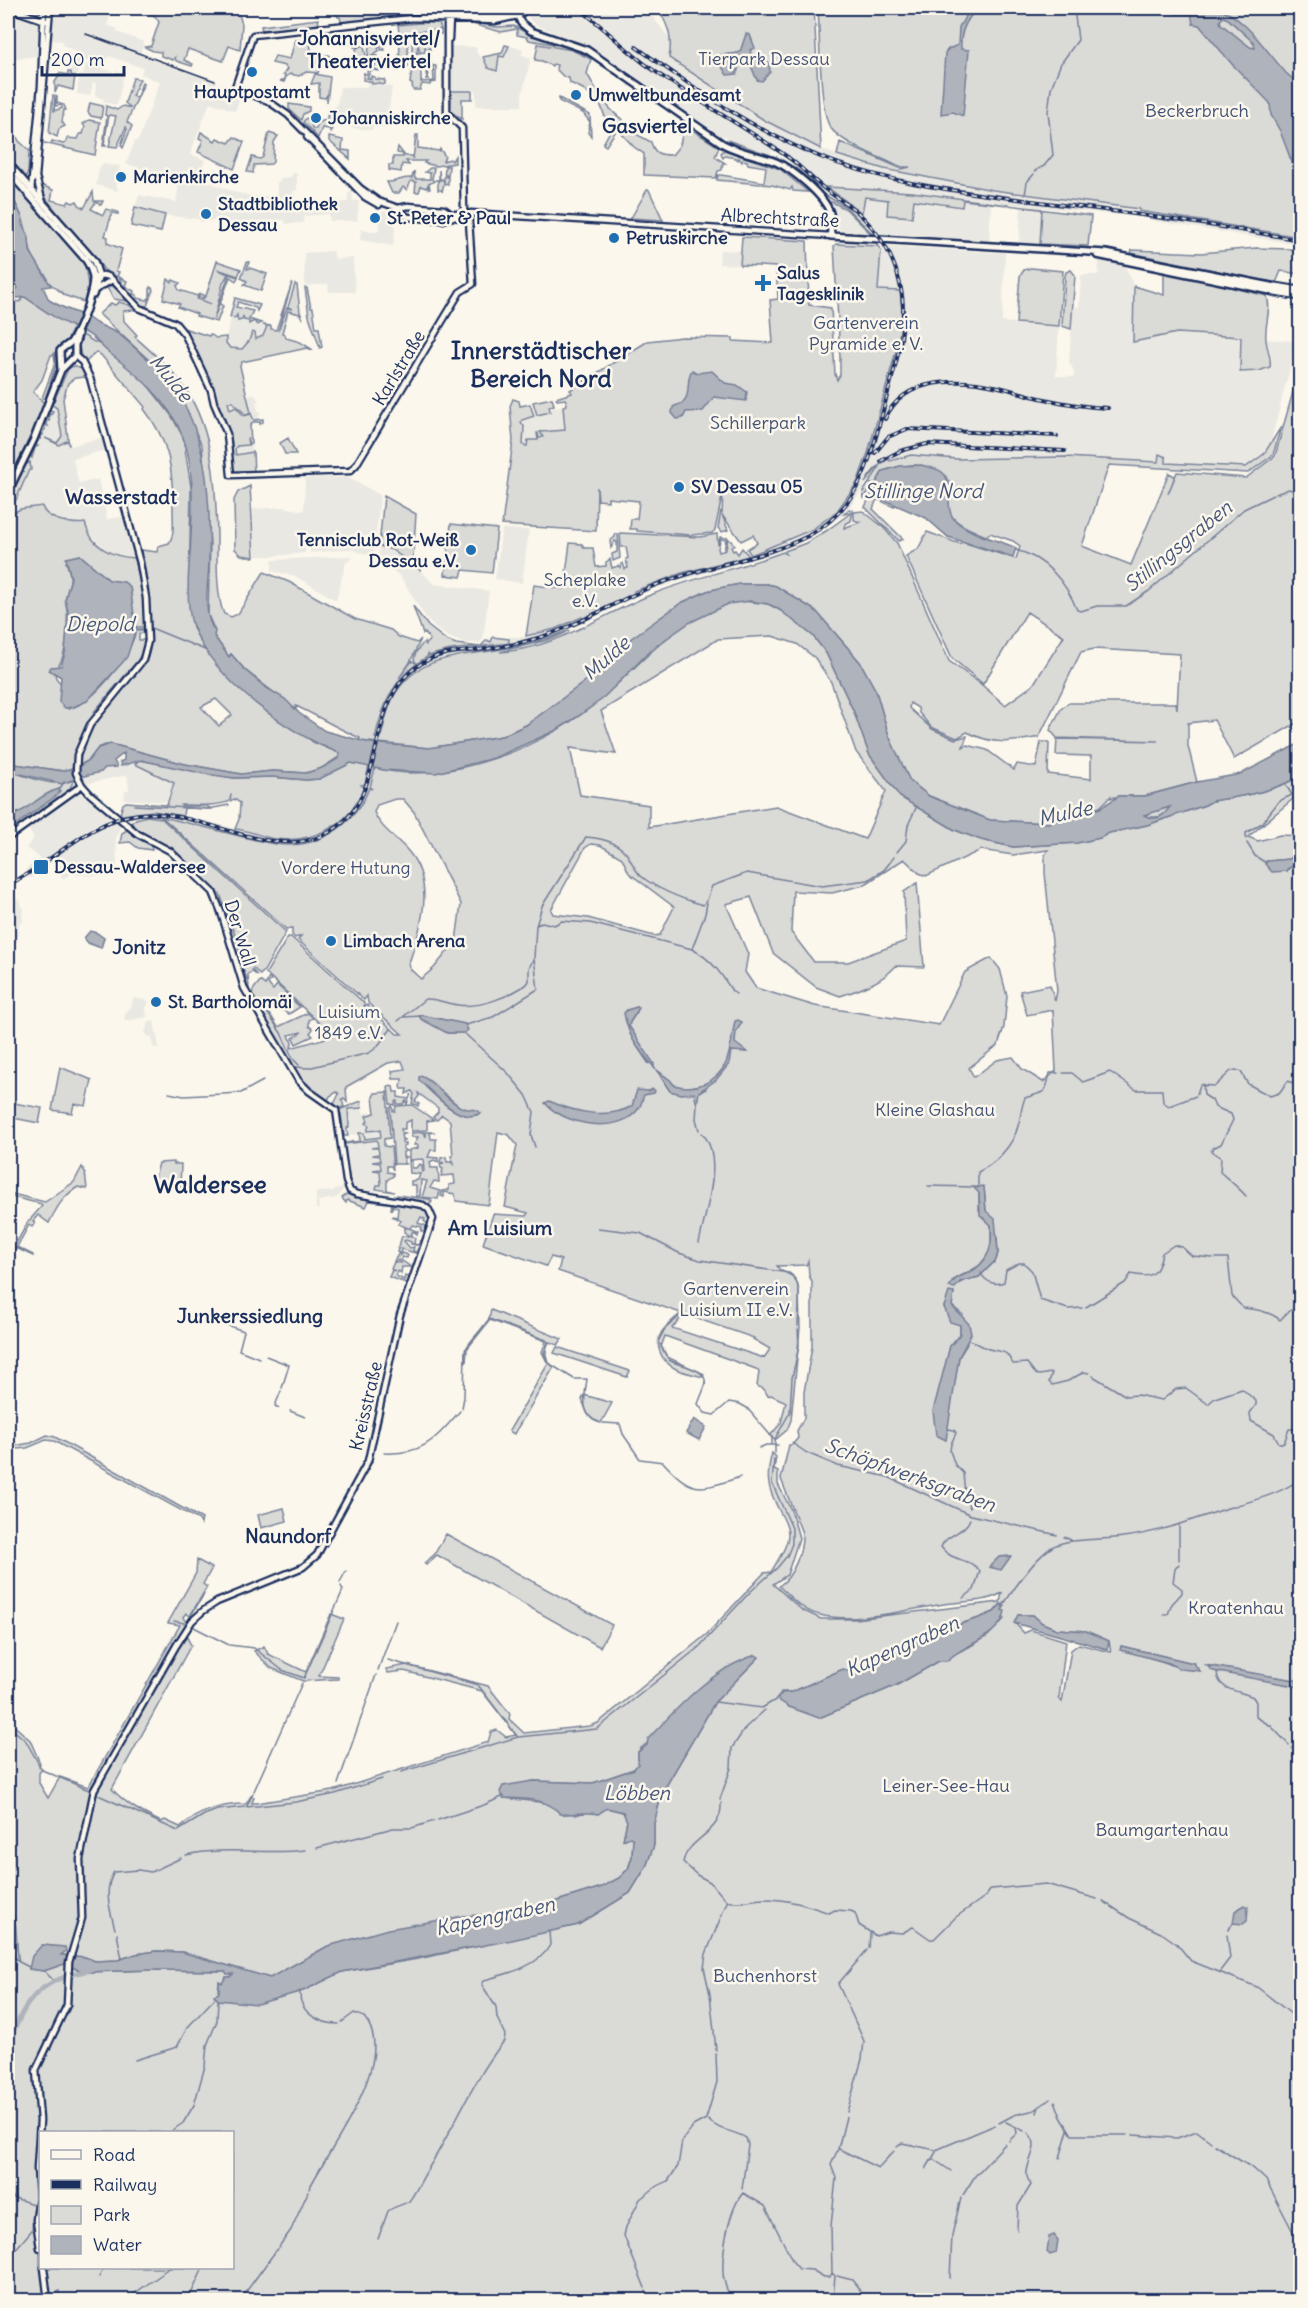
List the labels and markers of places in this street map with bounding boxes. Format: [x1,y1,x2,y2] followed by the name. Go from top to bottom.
[245,65,259,79] marker: Hauptpostamt
[194,80,311,103] place label: Hauptpostamt
[588,83,742,106] place label: Umweltbundesamt
[569,88,583,102] marker: Umweltbundesamt
[328,106,451,129] place label: Johanniskirche
[309,111,323,125] marker: Johanniskirche
[133,165,239,188] place label: Marienkirche
[114,170,128,184] marker: Marienkirche
[218,192,338,236] place label: Stadtbibliothek Dessau
[387,206,511,229] place label: St. Peter & Paul
[199,207,213,221] marker: Stadtbibliothek Dessau
[368,211,382,225] marker: St. Peter & Paul
[626,226,728,249] place label: Petruskirche
[607,231,621,245] marker: Petruskirche
[777,261,864,305] place label: Salus Tagesklinik
[754,274,772,292] marker: Salus Tagesklinik
[691,475,803,498] place label: SV Dessau 05
[672,480,686,494] marker: SV Dessau 05
[297,528,459,572] place label: Tennisclub Rot-Weiß Dessau e.V.
[464,543,478,557] marker: Tennisclub Rot-Weiß Dessau e.V.
[54,855,206,878] place label: Dessau-Waldersee
[32,858,50,876] marker: Dessau-Waldersee
[343,929,465,952] place label: Limbach Arena
[324,934,338,948] marker: Limbach Arena
[168,990,292,1013] place label: St. Bartholomäi
[149,995,163,1009] marker: St. Bartholomäi

